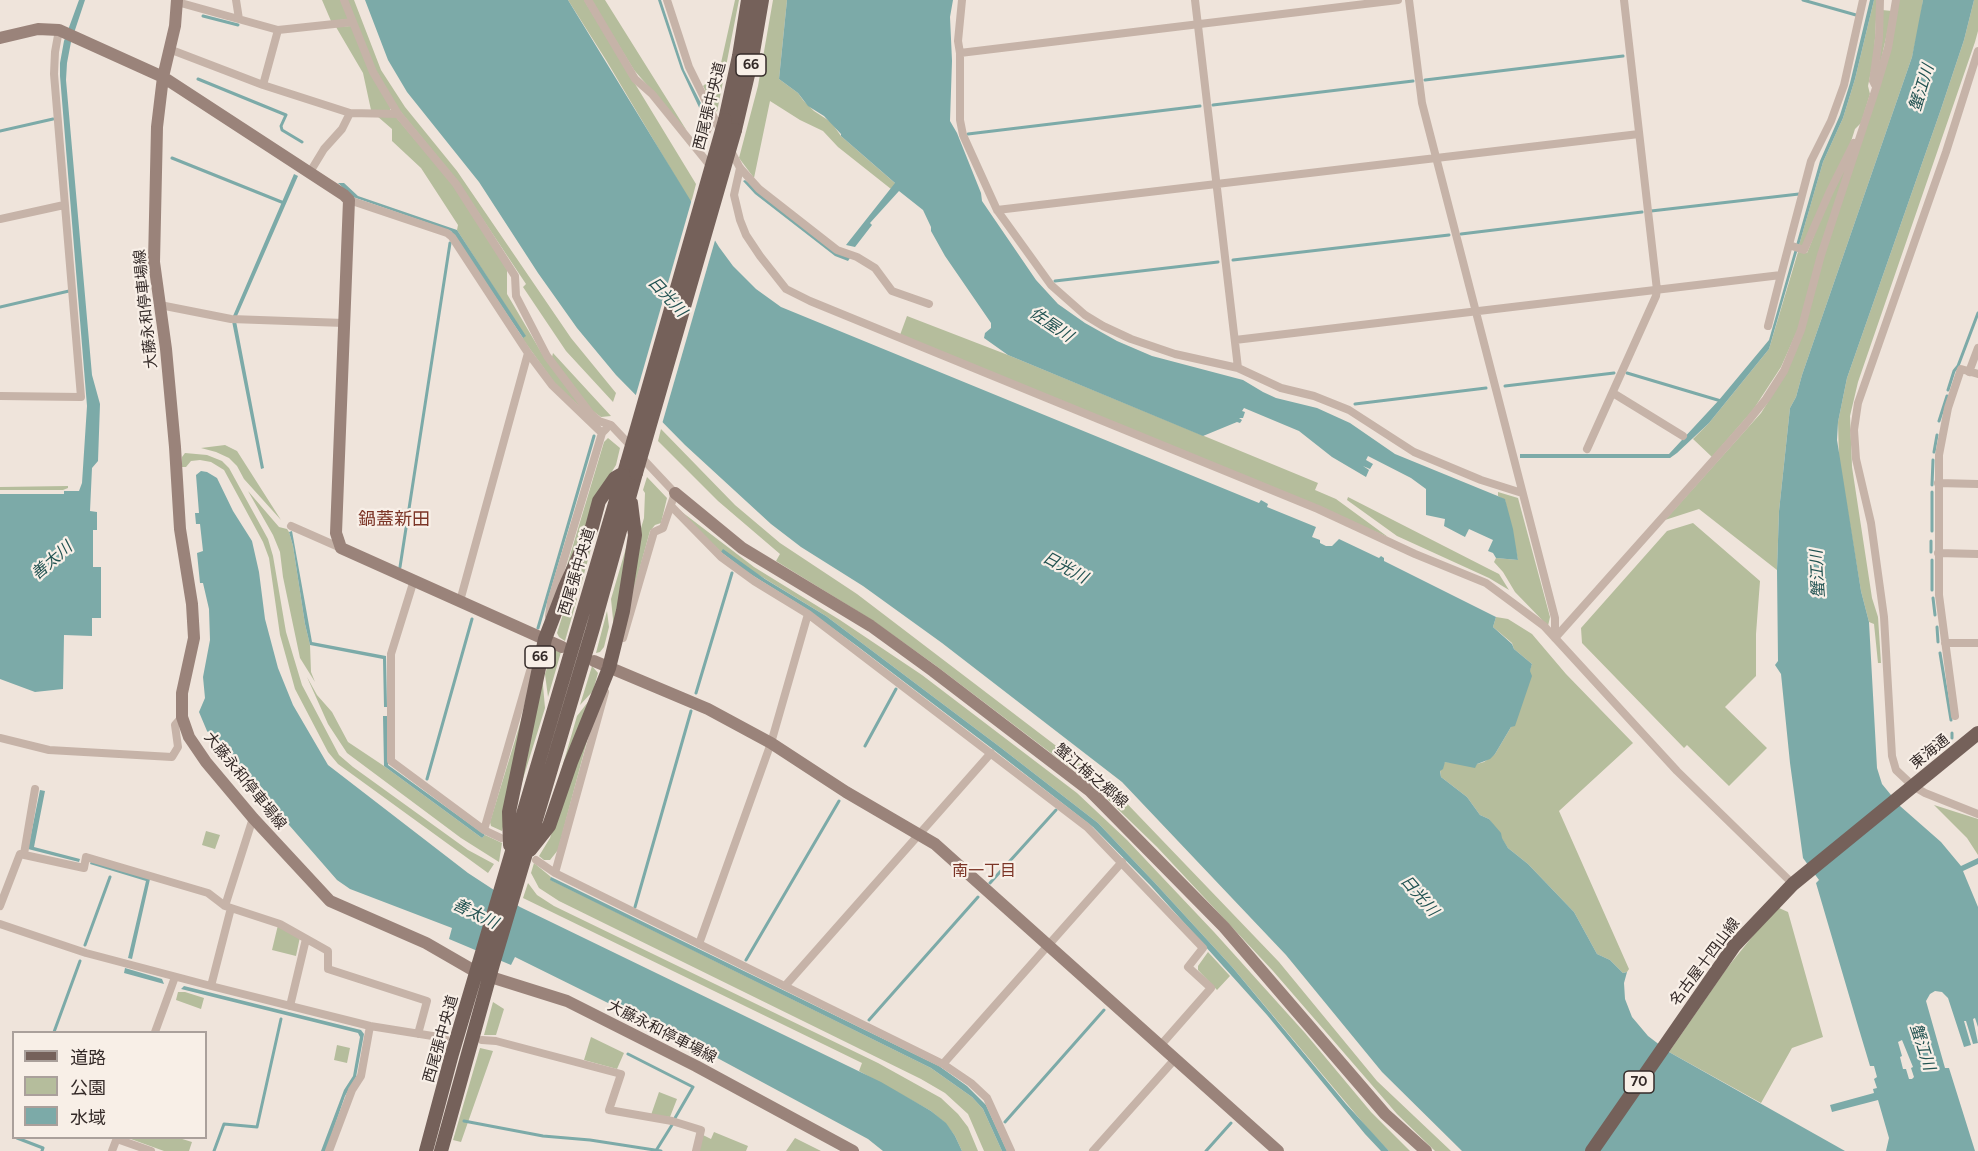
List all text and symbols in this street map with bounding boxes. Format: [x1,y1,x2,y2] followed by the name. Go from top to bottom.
[736,54,766,76] road number: 66
[690,60,730,152] street label: 西尾張中央道
[1906,62,1938,114] water label: 蟹江川
[131,248,161,370] street label: 大藤永和停車場線
[644,273,690,321] water label: 日光川
[1026,304,1076,346] water label: 佐屋川
[358,509,430,531] district label: 鍋蓋新田
[555,526,599,618] street label: 西尾張中央道
[28,538,76,584] water label: 善太川
[1039,548,1091,588] water label: 日光川
[1807,550,1829,598] water label: 蟹江川
[525,646,555,668] road number: 66
[200,729,290,833] street label: 大藤永和停車場線
[1907,731,1953,773] street label: 東海通
[1051,740,1131,812] street label: 蟹江梅之郷線
[952,861,1016,881] district label: 南一丁目
[1396,872,1442,920] water label: 日光川
[449,895,501,933] water label: 善太川
[1666,915,1744,1009] street label: 名古屋十四山線
[420,993,462,1085] street label: 西尾張中央道
[604,997,720,1067] street label: 大藤永和停車場線
[1905,1021,1939,1073] water label: 蟹江川
[12,1031,207,1139] legend
[70,1047,106,1069] text: 道路
[1624,1071,1654,1093] road number: 70
[70,1077,106,1099] text: 公園
[70,1107,106,1129] text: 水域

